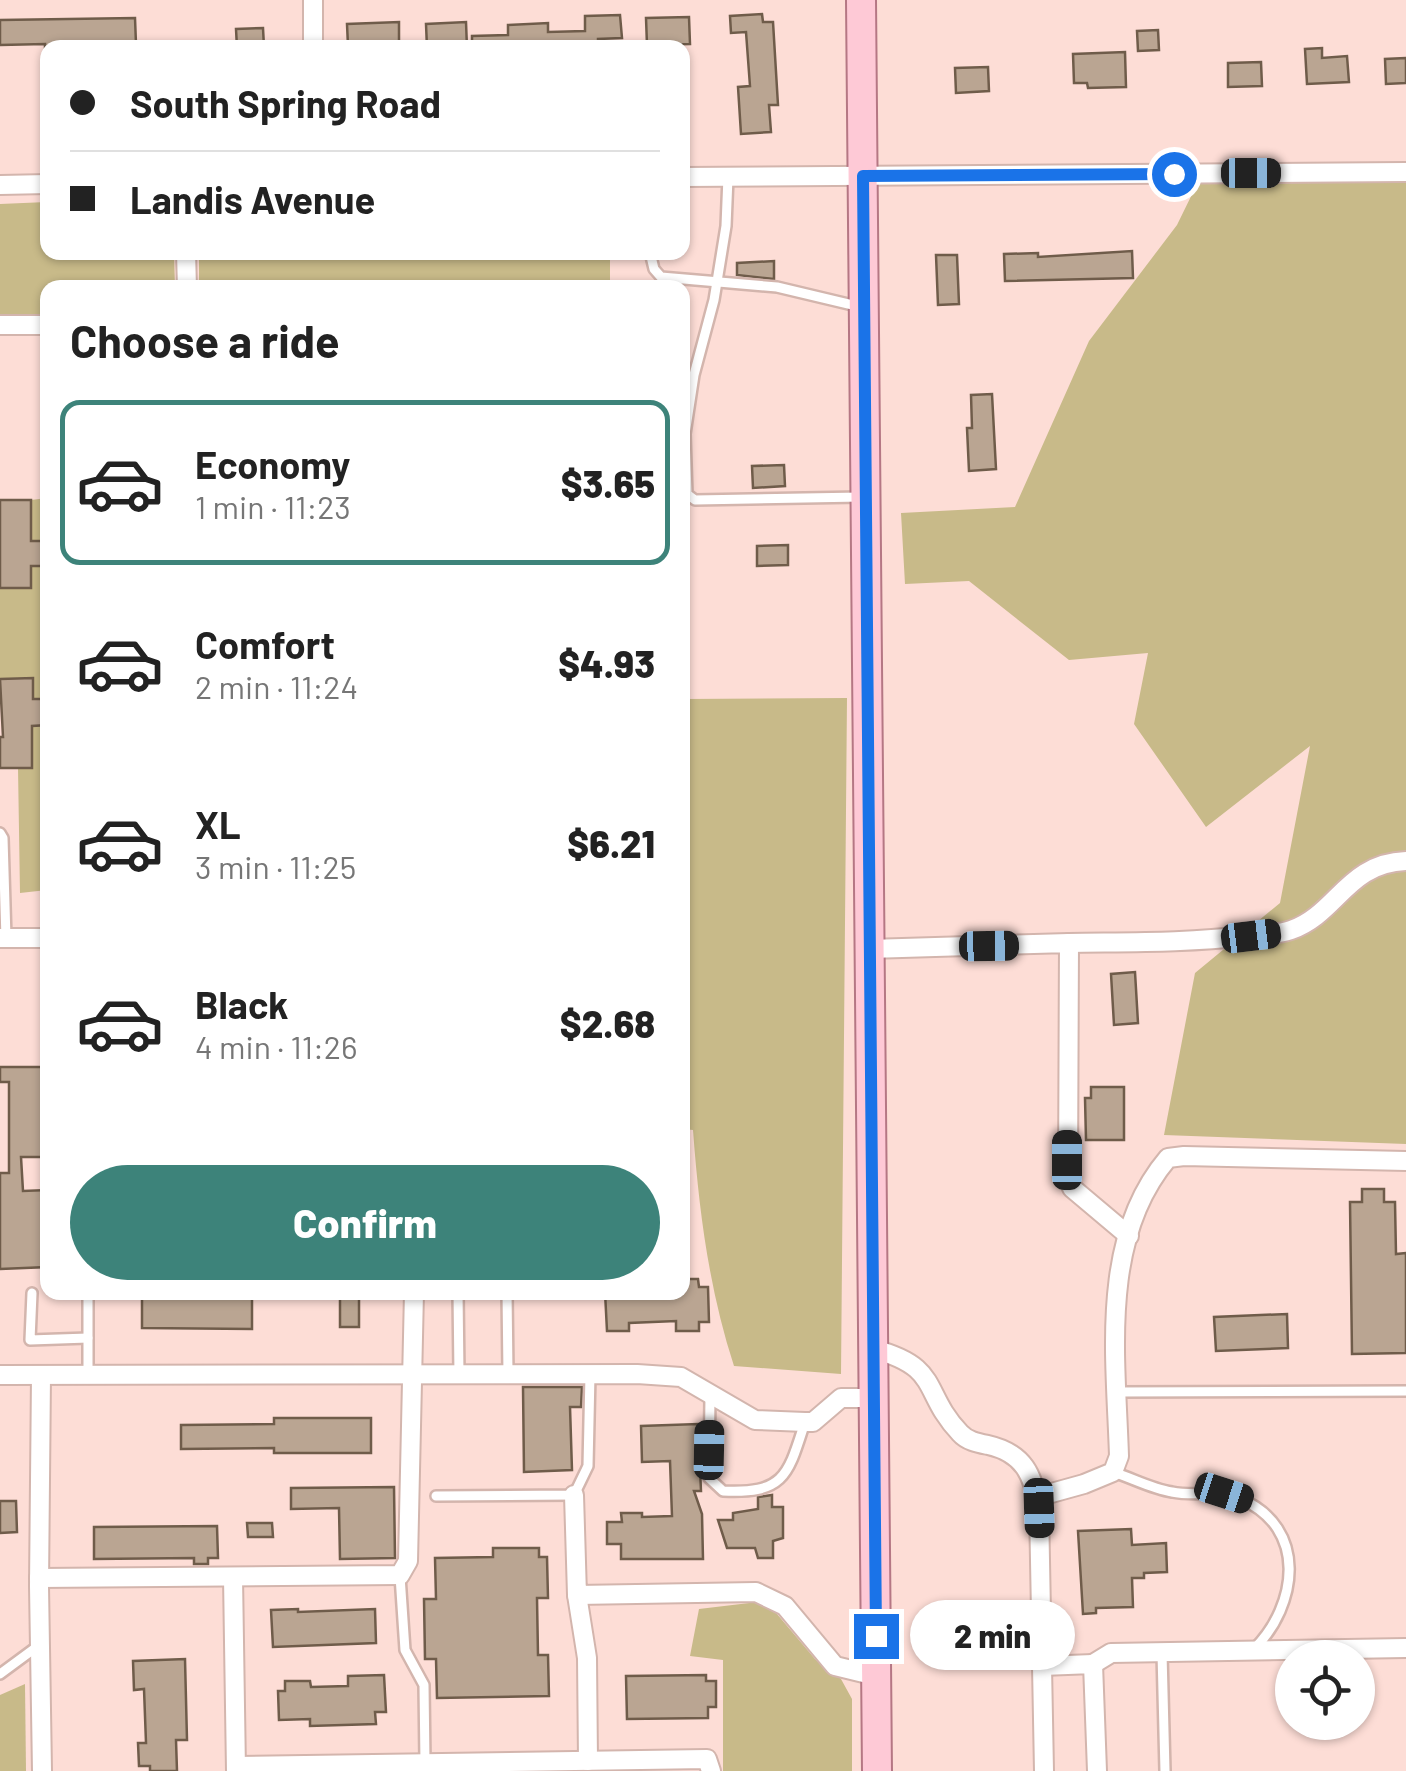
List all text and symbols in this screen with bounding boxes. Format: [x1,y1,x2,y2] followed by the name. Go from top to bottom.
[130,80,441,126] text: South Spring Road
[1152,152,1197,197] route start
[1221,158,1281,188] car
[130,176,375,222] text: Landis Avenue
[70,313,340,367] text: Choose a ride
[75,438,165,528] icon: car
[195,441,350,487] text: Economy
[561,460,655,506] text: $3.65
[195,487,351,525] text: 1 min · 11:23
[75,618,165,708] icon: car
[195,621,335,667] text: Comfort
[558,640,655,686] text: $4.93
[195,667,358,705] text: 2 min · 11:24
[75,798,165,888] icon: car
[195,801,241,847] text: XL
[567,820,655,866] text: $6.21
[195,847,356,885] text: 3 min · 11:25
[1219,917,1283,955] car
[959,930,1019,962] car
[75,978,165,1068] icon: car
[195,981,289,1027] text: Black
[560,1000,655,1046] text: $2.68
[195,1027,357,1065] text: 4 min · 11:26
[1052,1130,1082,1190] car
[70,1165,660,1280] button: Confirm
[693,1420,725,1480] car
[1191,1469,1257,1517] car
[1023,1477,1055,1539] car
[911,1601,1076,1671] callout: 2 min
[854,1614,899,1659] route end
[954,1616,1031,1654] text: 2 min
[1275,1640,1375,1740] map controls
[1275,1640,1375,1740] button: locate

